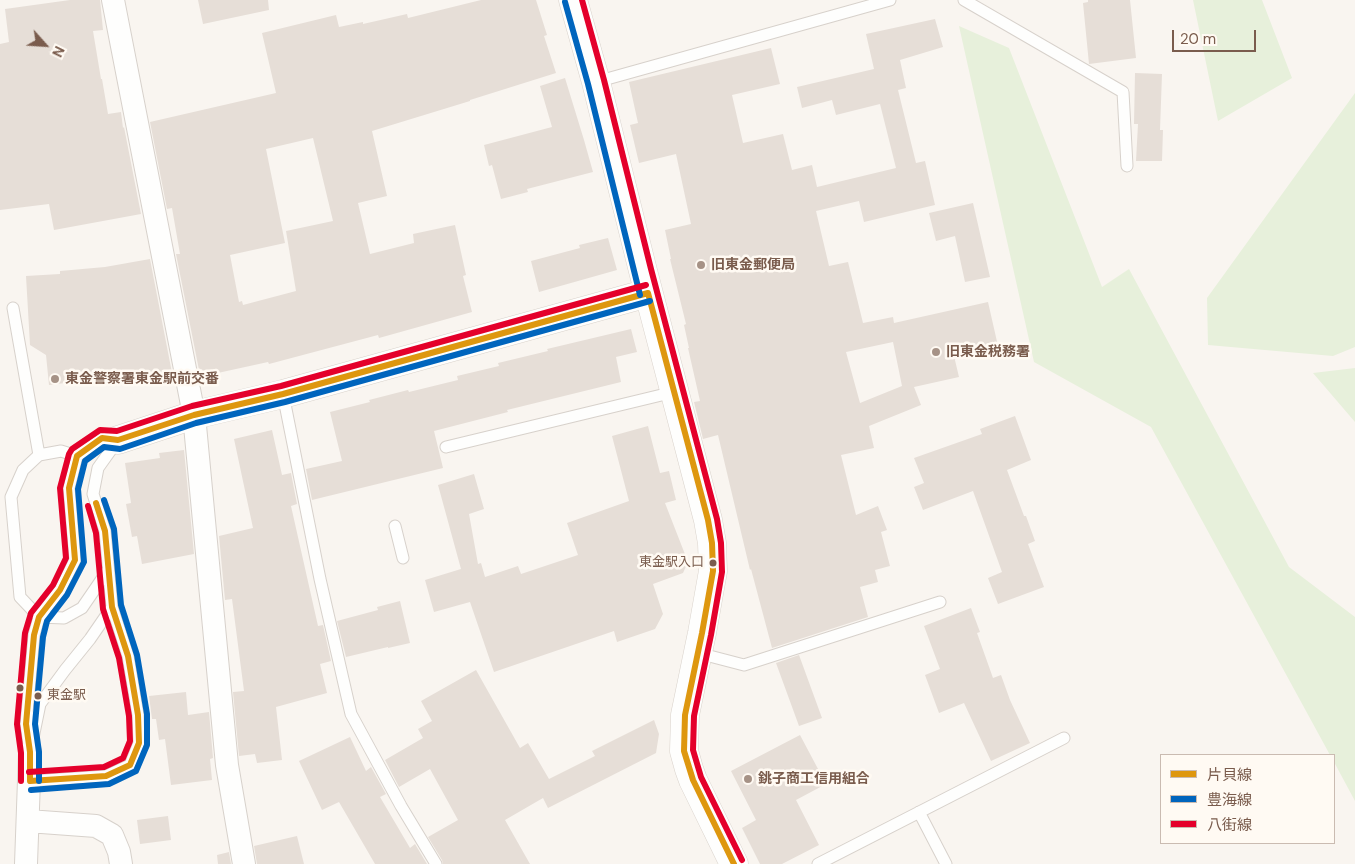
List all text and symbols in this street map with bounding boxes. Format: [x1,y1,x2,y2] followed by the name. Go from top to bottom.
[20,20,70,70] north arrow
[1175,20,1259,52] scale bar
[1180,29,1216,49] text: 20 m
[48,43,69,60] text: N
[711,257,795,273] place label: 旧東金郵便局
[695,259,707,271] marker: 旧東金郵便局
[946,344,1030,360] place label: 旧東金税務署
[930,346,942,358] marker: 旧東金税務署
[65,371,219,387] place label: 東金警察署東金駅前交番
[49,373,61,385] marker: 東金警察署東金駅前交番
[639,555,704,571] place label: 東金駅入口
[708,558,718,568] marker: 東金駅入口
[15,683,25,693] unlabelled marker
[47,688,86,704] place label: 東金駅
[33,691,43,701] marker: 東金駅
[1160,754,1335,844] legend
[1207,765,1252,785] text: 片貝線
[758,771,870,787] place label: 銚子商工信用組合
[742,773,754,785] marker: 銚子商工信用組合
[1207,790,1252,810] text: 豊海線
[1207,815,1252,835] text: 八街線

